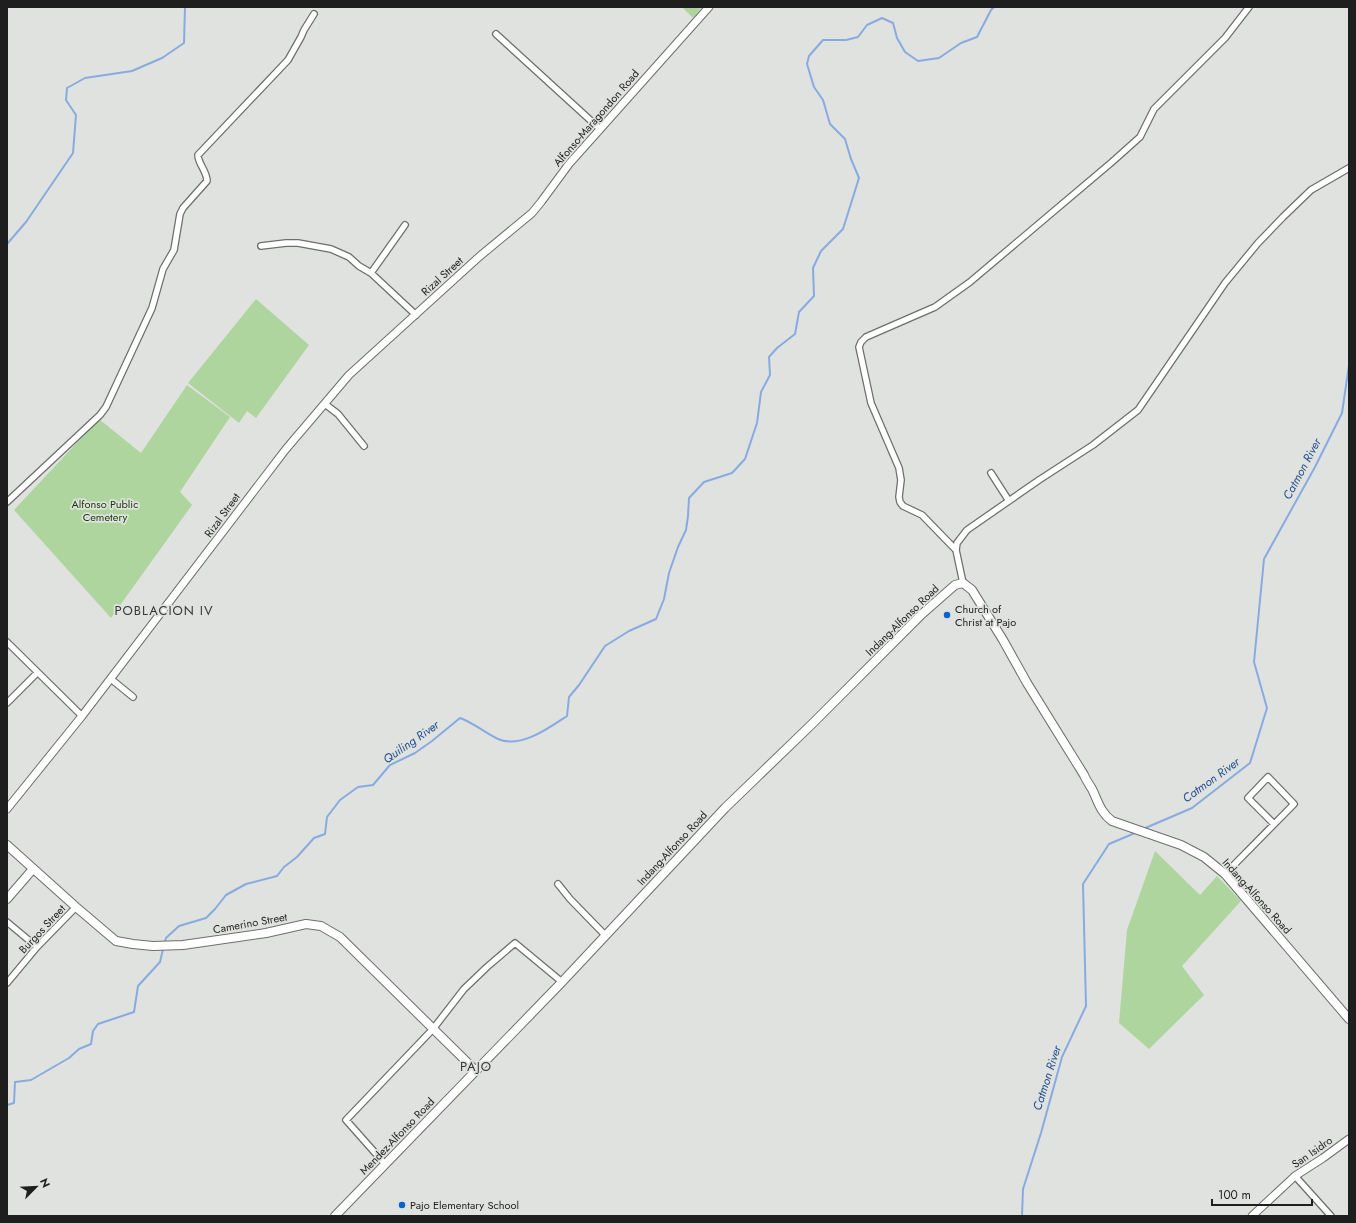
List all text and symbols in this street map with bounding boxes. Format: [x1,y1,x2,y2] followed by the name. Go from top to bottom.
[549,66,643,170] street label: Alfonso-Maragondon Road
[418,253,467,299] street label: Rizal Street
[1278,434,1326,503] water label: Catmon River
[200,489,244,541] street label: Rizal Street
[72,496,138,525] park label: Alfonso Public Cemetery
[862,581,942,659] street label: Indang-Alfonso Road
[114,601,214,620] district label: POBLACION IV
[955,601,1016,630] place label: Church of Christ at Pajo
[942,610,952,620] marker: Church of Christ at Pajo
[379,715,444,768] water label: Quiling River
[1179,752,1244,807] water label: Catmon River
[633,807,711,889] street label: Indang-Alfonso Road
[1219,855,1295,937] street label: Indang-Alfonso Road
[15,901,69,957] street label: Burgos Street
[212,909,289,937] street label: Camerino Street
[1028,1042,1066,1113] water label: Catmon River
[460,1057,492,1076] district label: PAJO
[356,1094,438,1178] street label: Mendez-Alfonso Road
[1288,1132,1336,1172] street label: San Isidro
[16,1167,56,1207] north arrow
[36,1176,54,1190] text: N
[1212,1181,1312,1207] scale bar
[1218,1186,1251,1204] text: 100 m
[410,1197,519,1213] place label: Pajo Elementary School
[397,1200,407,1210] marker: Pajo Elementary School

